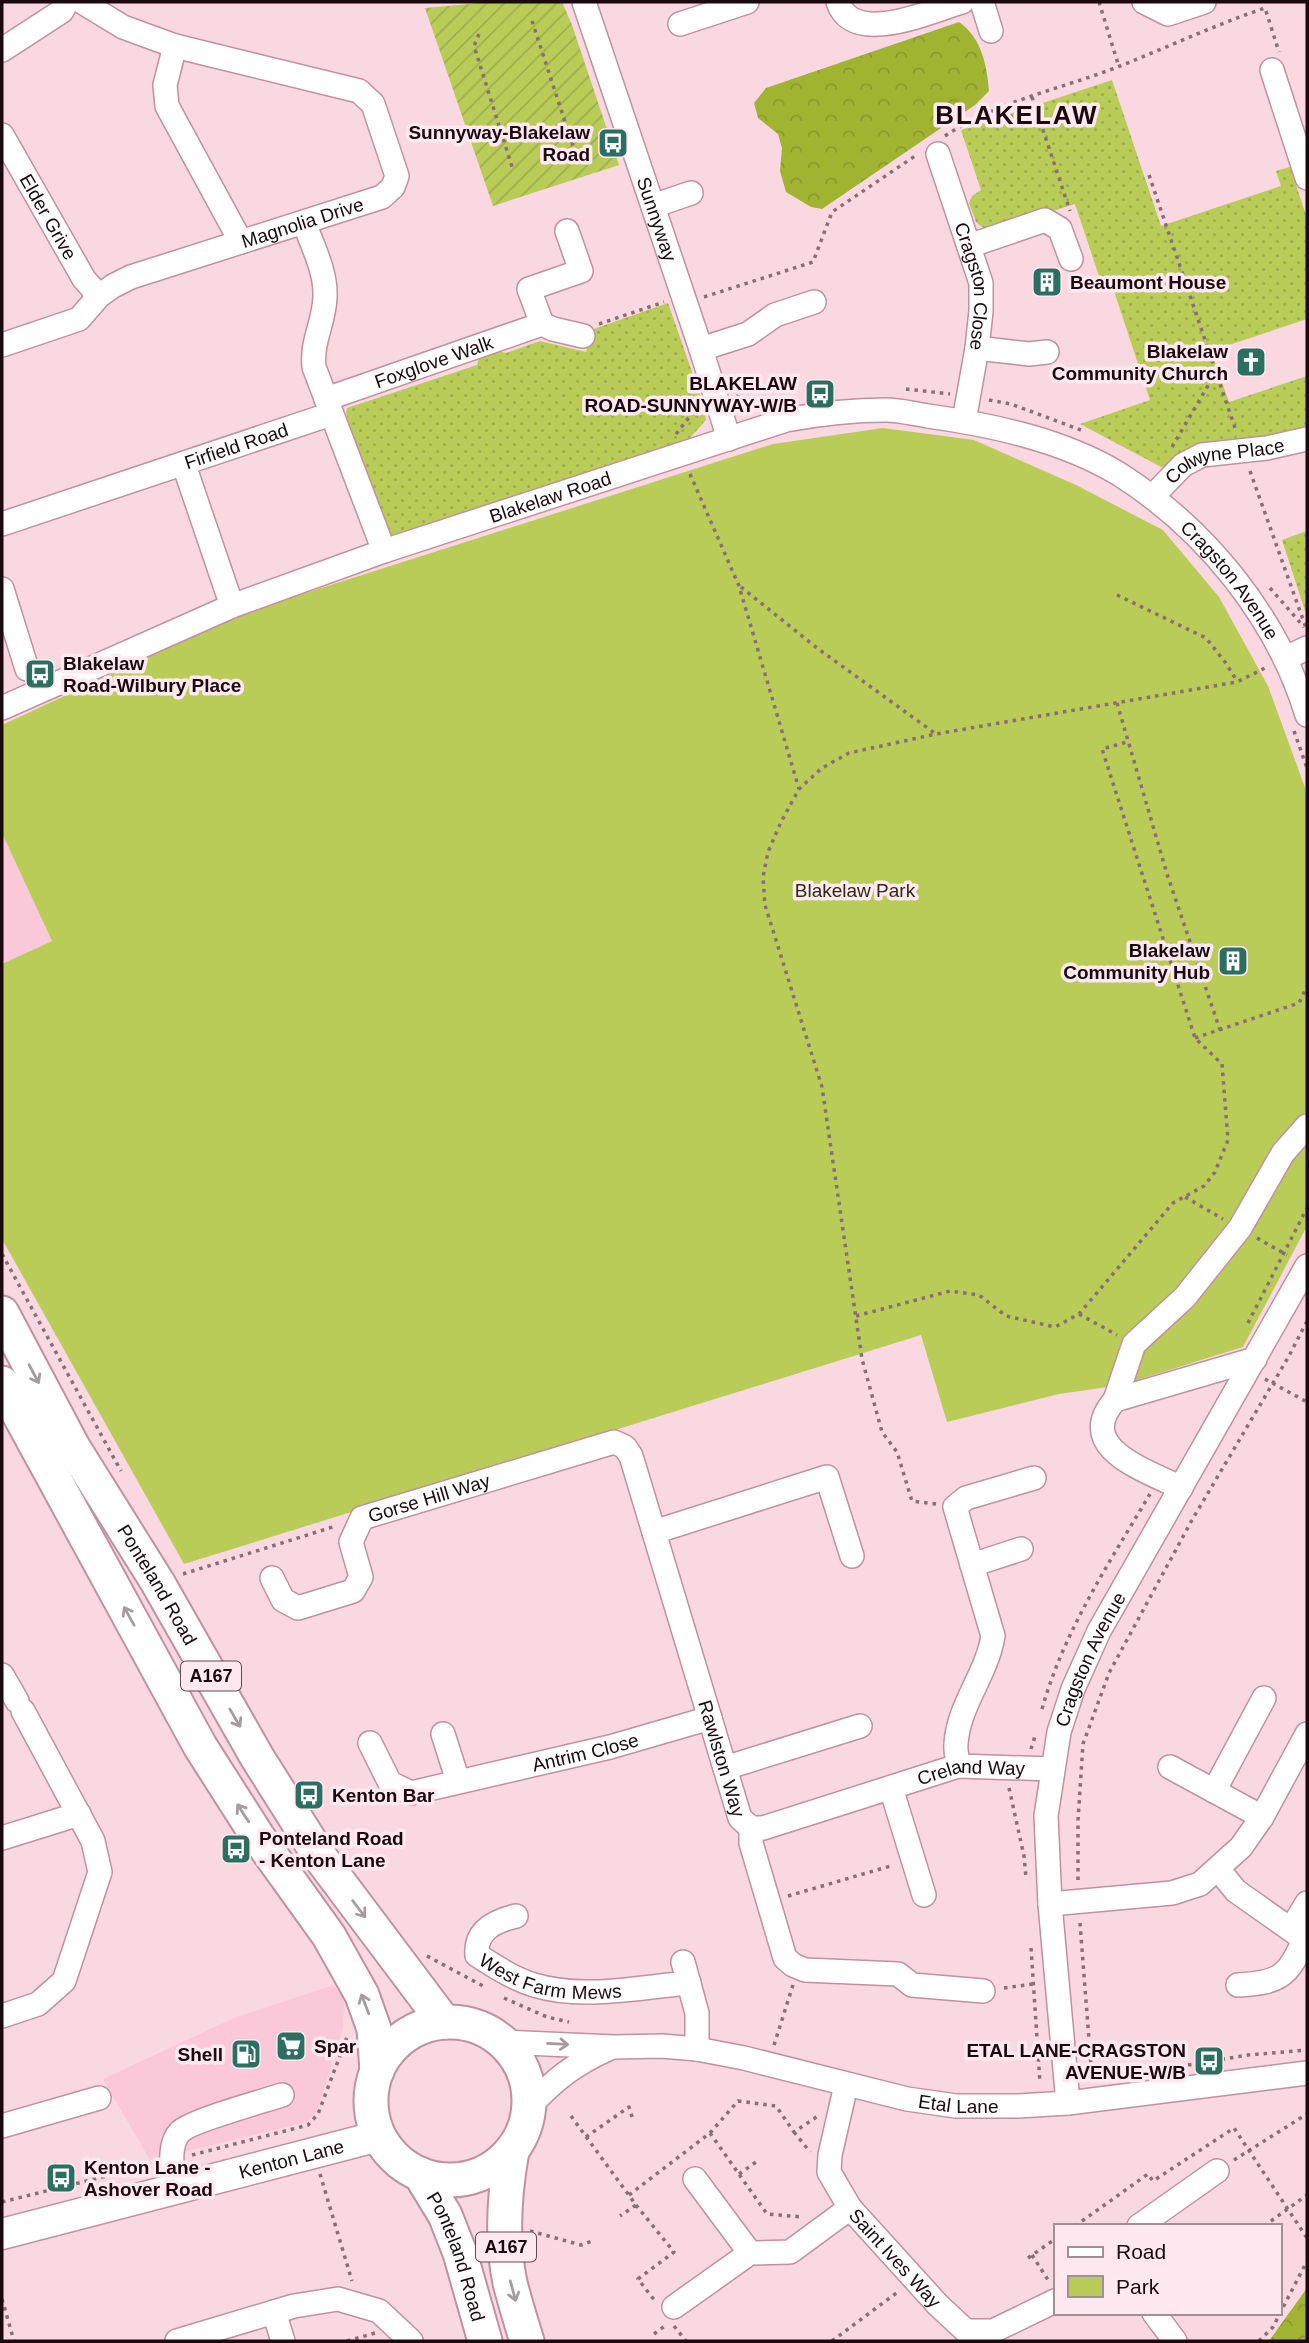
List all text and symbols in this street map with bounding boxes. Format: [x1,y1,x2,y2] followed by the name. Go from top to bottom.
[935,100,1099,130] district label: BLAKELAW
[408,122,590,165] place label: Sunnyway-Blakelaw Road
[596,126,630,160] bus stop icon: Sunnyway-Blakelaw Road
[15,170,81,263] street label: Elder Grive
[633,174,681,265] street label: Sunnyway
[239,194,366,252] street label: Magnolia Drive
[950,220,991,351] street label: Cragston Close
[1030,265,1064,299] building icon: Beaumont House
[1070,272,1226,293] place label: Beaumont House
[372,332,496,392] street label: Foxglove Walk
[1052,341,1228,384] place label: Blakelaw Community Church
[1234,345,1268,379] church icon: Blakelaw Community Church
[584,373,797,416] place label: BLAKELAW ROAD-SUNNYWAY-W/B
[803,377,837,411] bus stop icon: BLAKELAW ROAD-SUNNYWAY-W/B
[182,419,291,473] street label: Firfield Road
[1161,434,1286,488] street label: Colwyne Place
[487,468,614,527] street label: Blakelaw Road
[1176,517,1283,643] street label: Cragston Avenue
[63,653,241,696] place label: Blakelaw Road-Wilbury Place
[23,657,57,691] bus stop icon: Blakelaw Road-Wilbury Place
[795,880,916,901] park label: Blakelaw Park
[1063,940,1210,983] place label: Blakelaw Community Hub
[1216,944,1250,978] building icon: Blakelaw Community Hub
[27,1363,41,1383] one-way arrow
[366,1470,493,1527] street label: Gorse Hill Way
[113,1521,201,1649] street label: Ponteland Road
[1051,1589,1130,1729] street label: Cragston Avenue
[122,1606,135,1627] one-way arrow
[181,1661,241,1690] road number: A167
[694,1698,749,1820] street label: Rawlston Way
[228,1708,242,1728] one-way arrow
[530,1729,641,1776] street label: Antrim Close
[915,1755,1026,1789] street label: Creland Way
[292,1778,326,1812] bus stop icon: Kenton Bar
[332,1785,435,1806] place label: Kenton Bar
[236,1803,250,1823] one-way arrow
[259,1828,404,1871] place label: Ponteland Road - Kenton Lane
[219,1832,253,1866] bus stop icon: Ponteland Road - Kenton Lane
[351,1899,366,1918] one-way arrow
[475,1949,622,2003] street label: West Farm Mews
[358,1994,370,2016] one-way arrow
[274,2029,308,2063] supermarket icon: Spar
[314,2036,357,2057] place label: Spar
[229,2037,263,2071] fuel station icon: Shell
[547,2038,570,2051] one-way arrow
[966,2040,1186,2083] place label: ETAL LANE-CRAGSTON AVENUE-W/B
[178,2044,223,2065] place label: Shell
[1192,2044,1226,2078] bus stop icon: ETAL LANE-CRAGSTON AVENUE-W/B
[917,2091,999,2117] street label: Etal Lane
[237,2136,346,2183] street label: Kenton Lane
[84,2157,213,2200] place label: Kenton Lane - Ashover Road
[44,2161,78,2195] bus stop icon: Kenton Lane - Ashover Road
[422,2188,489,2324] street label: Ponteland Road
[845,2205,945,2312] street label: Saint Ives Way
[1054,2224,1281,2315] legend
[476,2232,536,2262] road number: A167
[1116,2240,1166,2263] text: Road
[1116,2275,1160,2298] text: Park
[507,2280,520,2302] one-way arrow

